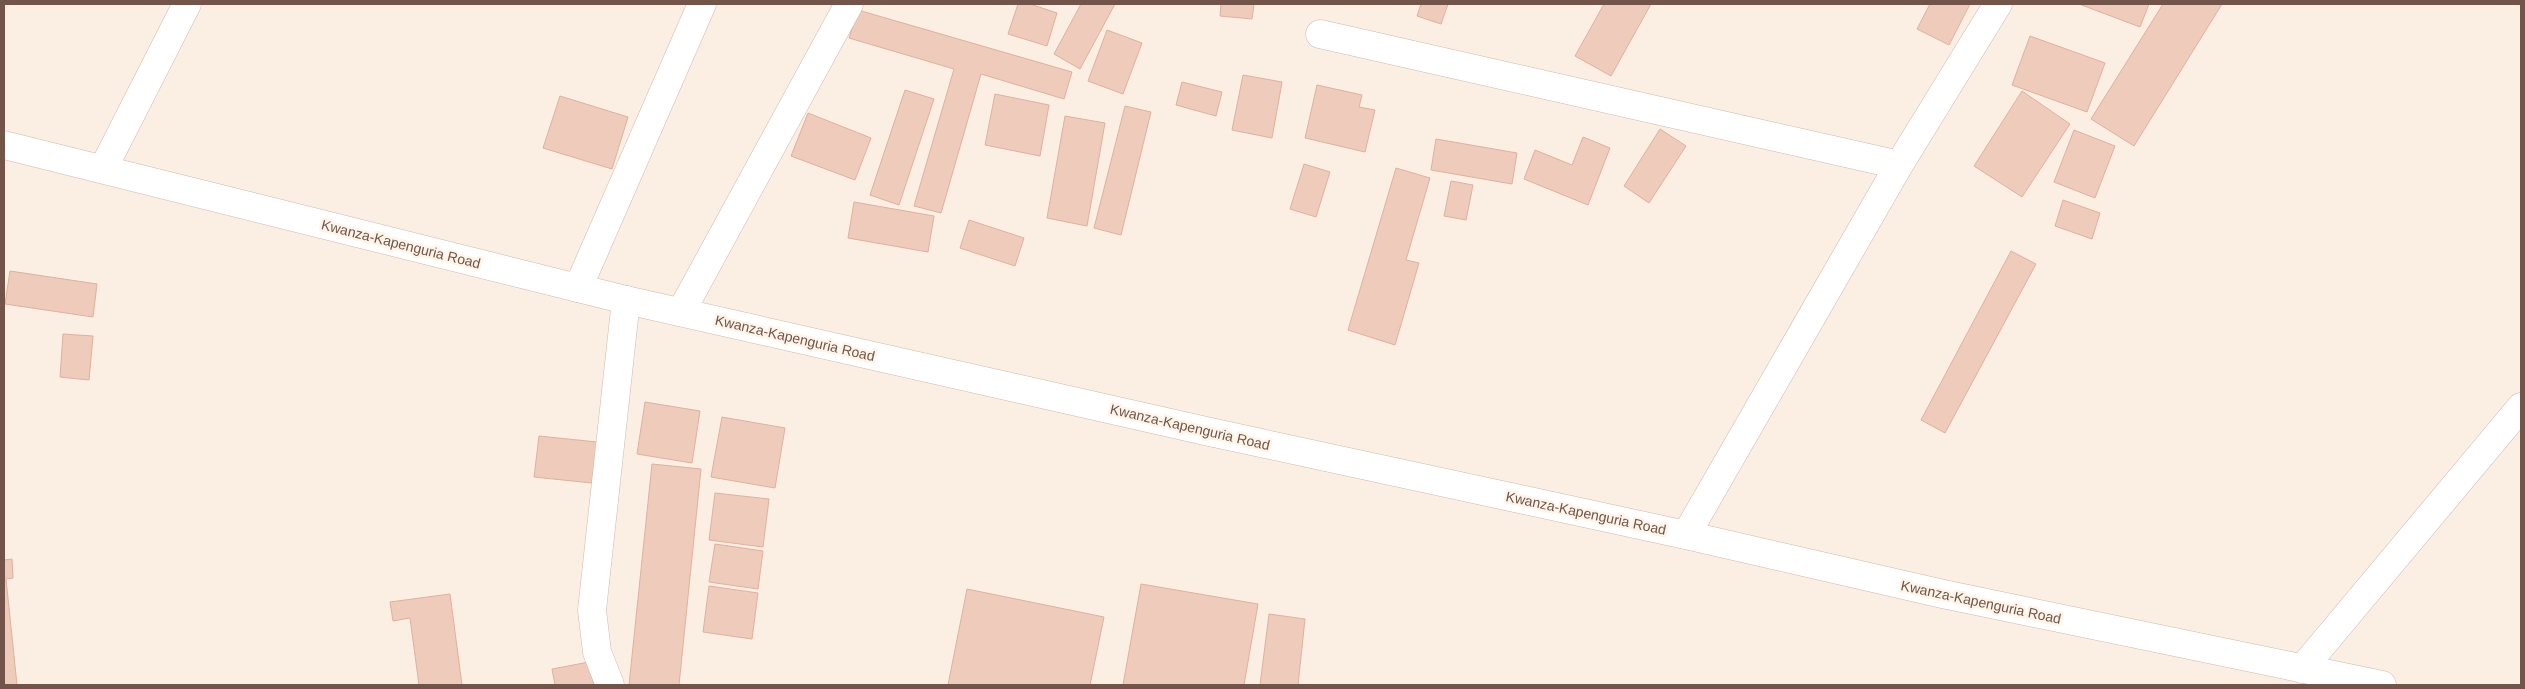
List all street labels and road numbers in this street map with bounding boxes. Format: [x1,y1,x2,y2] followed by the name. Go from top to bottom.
[320,216,482,272] street label: Kwanza-Kapenguria Road
[714,312,876,364] street label: Kwanza-Kapenguria Road
[1109,401,1271,453] street label: Kwanza-Kapenguria Road
[1504,488,1668,538] street label: Kwanza-Kapenguria Road
[1899,577,2063,627] street label: Kwanza-Kapenguria Road

